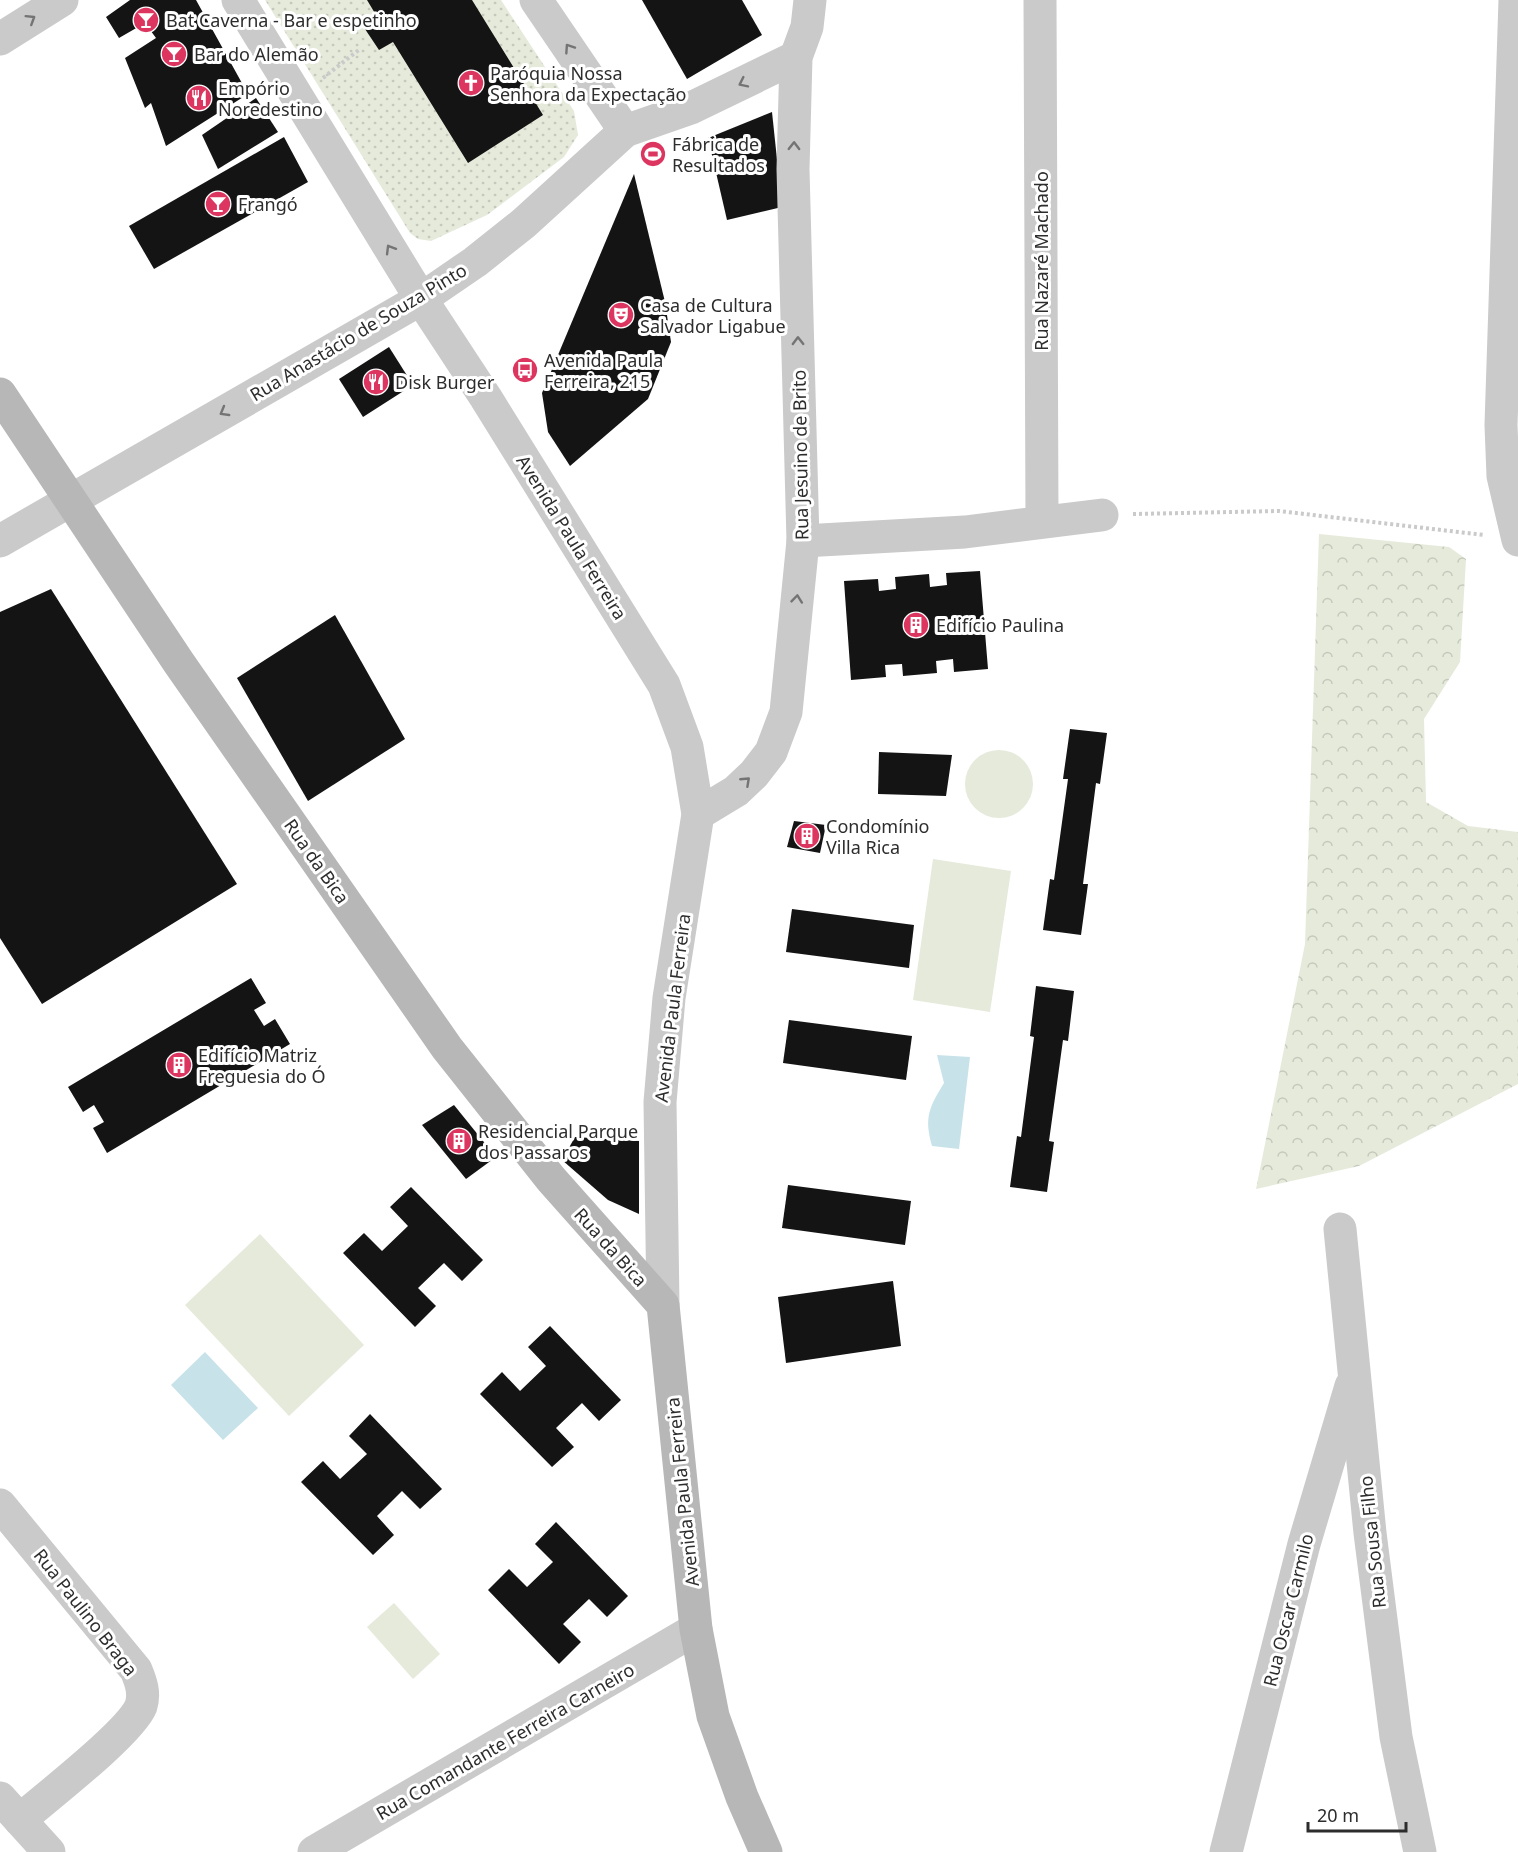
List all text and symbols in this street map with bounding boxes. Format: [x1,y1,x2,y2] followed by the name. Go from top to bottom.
[131,5,161,35] bar icon: Bat Caverna - Bar e espetinho
[166,8,417,32] place label: Bat Caverna - Bar e espetinho
[25,15,35,27] one-way arrow
[159,39,189,69] bar icon: Bar do Alemão
[194,42,319,66] place label: Bar do Alemão
[565,44,576,55] one-way arrow
[490,61,687,106] place label: Paróquia Nossa Senhora da Expectação
[456,68,486,98] church icon: Paróquia Nossa Senhora da Expectação
[739,75,750,87] one-way arrow
[218,76,323,121] place label: Empório Noredestino
[184,83,214,113] restaurant icon: Empório Noredestino
[672,132,765,177] place label: Fábrica de Resultados
[638,139,668,169] sports icon: Fábrica de Resultados
[787,142,800,151] one-way arrow
[1029,171,1053,351] street label: Rua Nazaré Machado
[203,189,233,219] bar icon: Frangó
[238,192,298,216] place label: Frangó
[386,245,398,255] one-way arrow
[245,258,471,406] street label: Rua Anastácio de Souza Pinto
[640,293,786,338] place label: Casa de Cultura Salvador Ligabue
[606,300,636,330] theatre icon: Casa de Cultura Salvador Ligabue
[791,337,804,346] one-way arrow
[544,348,663,393] place label: Avenida Paula Ferreira, 215
[510,355,540,385] bus stop icon: Avenida Paula Ferreira, 215
[361,367,391,397] restaurant icon: Disk Burger
[395,370,495,394] place label: Disk Burger
[787,370,813,540] street label: Rua Jesuino de Brito
[220,404,230,416] one-way arrow
[512,450,632,624] street label: Avenida Paula Ferreira
[790,594,803,603] one-way arrow
[901,610,931,640] building icon: Edifício Paulina
[936,613,1064,637] place label: Edifício Paulina
[739,778,750,789] one-way arrow
[279,814,355,908] street label: Rua da Bica
[826,814,929,859] place label: Condomínio Villa Rica
[792,821,822,851] building icon: Condomínio Villa Rica
[649,912,695,1104] street label: Avenida Paula Ferreira
[198,1043,326,1088] place label: Edifício Matriz Freguesia do Ó
[164,1050,194,1080] building icon: Edifício Matriz Freguesia do Ó
[478,1119,638,1164] place label: Residencial Parque dos Passaros
[444,1126,474,1156] building icon: Residencial Parque dos Passaros
[569,1203,653,1291] street label: Rua da Bica
[660,1396,704,1588] street label: Avenida Paula Ferreira
[1353,1475,1391,1609] street label: Rua Sousa Filho
[1257,1531,1319,1689] street label: Rua Oscar Carmilo
[29,1543,143,1681] street label: Rua Paulino Braga
[371,1657,639,1825] street label: Rua Comandante Ferreira Carneiro
[1308,1795,1406,1833] scale bar
[1317,1803,1359,1827] text: 20 m

